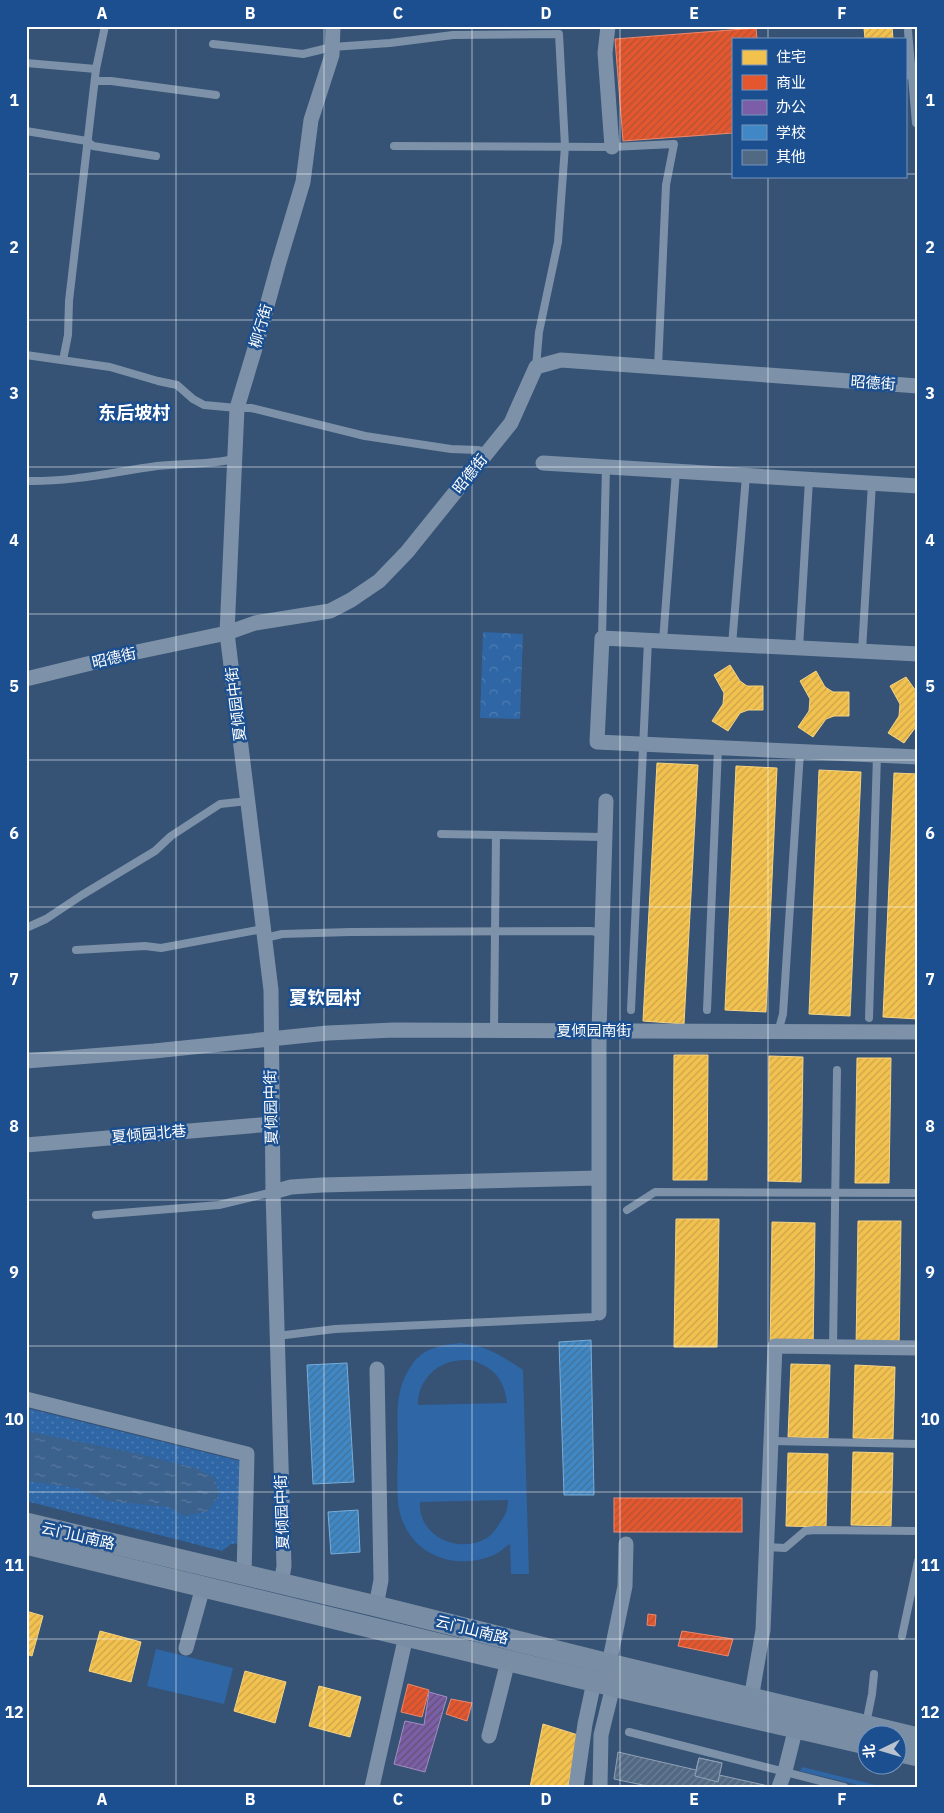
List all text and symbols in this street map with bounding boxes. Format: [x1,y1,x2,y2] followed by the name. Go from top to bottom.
[97,3,108,23] text: A
[245,3,256,23] text: B
[393,3,403,23] text: C
[540,3,552,23] text: D
[689,3,699,23] text: E
[837,3,847,23] text: F
[732,38,906,178] legend
[776,47,806,66] text: 住宅
[776,73,806,92] text: 商业
[9,90,19,110] text: 1
[925,90,935,110] text: 1
[776,97,806,116] text: 办公
[776,123,806,142] text: 学校
[776,147,806,166] text: 其他
[9,237,19,257] text: 2
[925,237,935,257] text: 2
[245,302,276,350] street label: 柳行街
[850,371,896,394] street label: 昭德街
[9,383,19,403] text: 3
[925,383,935,403] text: 3
[98,401,170,424] district label: 东后坡村
[448,450,491,497] street label: 昭德街
[9,530,19,550] text: 4
[925,530,935,550] text: 4
[90,643,138,672] street label: 昭德街
[222,666,250,742] street label: 夏倾园中街
[9,676,19,696] text: 5
[925,676,935,696] text: 5
[9,823,19,843] text: 6
[925,823,935,843] text: 6
[9,969,19,989] text: 7
[925,969,935,989] text: 7
[289,986,361,1009] district label: 夏钦园村
[556,1021,632,1040] street label: 夏倾园南街
[260,1069,281,1145] street label: 夏倾园中街
[9,1116,19,1136] text: 8
[925,1116,935,1136] text: 8
[111,1121,187,1146] street label: 夏倾园北巷
[9,1262,19,1282] text: 9
[925,1262,935,1282] text: 9
[4,1409,24,1429] text: 10
[920,1409,940,1429] text: 10
[271,1474,292,1550] street label: 夏倾园中街
[39,1518,117,1553] street label: 云门山南路
[4,1555,24,1575] text: 11
[920,1555,940,1575] text: 11
[433,1611,511,1648] street label: 云门山南路
[4,1702,24,1722] text: 12
[920,1702,940,1722] text: 12
[856,1726,906,1776] north arrow
[859,1743,879,1759] text: 北
[97,1789,108,1809] text: A
[245,1789,256,1809] text: B
[393,1789,403,1809] text: C
[540,1789,552,1809] text: D
[689,1789,699,1809] text: E
[837,1789,847,1809] text: F

